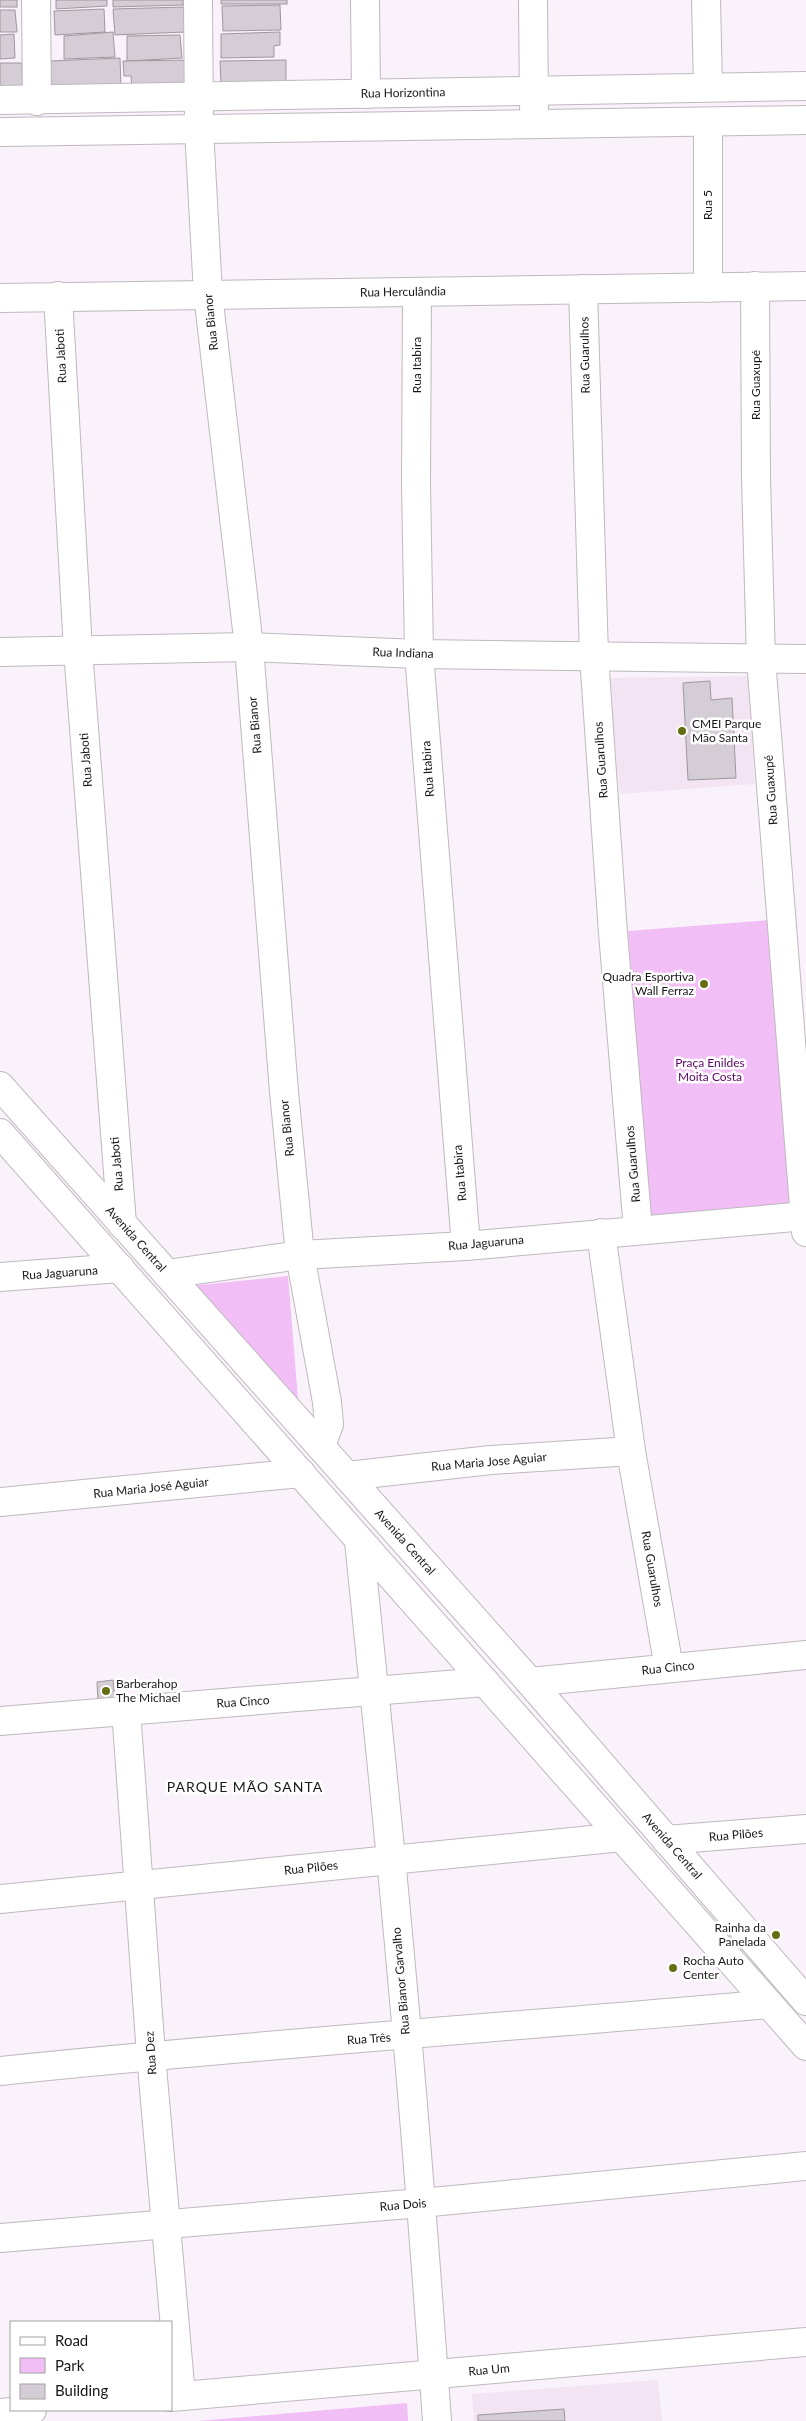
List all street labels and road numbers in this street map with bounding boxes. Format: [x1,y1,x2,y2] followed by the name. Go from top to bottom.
[360,84,446,101] street label: Rua Horizontina
[700,190,715,220] street label: Rua 5
[360,283,446,300] street label: Rua Herculândia
[200,292,221,351] street label: Rua Bianor
[576,316,593,394] street label: Rua Guarulhos
[52,329,69,384] street label: Rua Jaboti
[409,337,424,393] street label: Rua Itabira
[748,350,763,420] street label: Rua Guaxupé
[372,644,434,661] street label: Rua Indiana
[244,695,264,754] street label: Rua Bianor
[590,721,611,799] street label: Rua Guarulhos
[76,732,95,788] street label: Rua Jaboti
[418,740,437,798] street label: Rua Itabira
[761,755,780,825] street label: Rua Guaxupé
[276,1098,297,1157] street label: Rua Bianor
[622,1125,643,1203] street label: Rua Guarulhos
[107,1136,126,1192] street label: Rua Jaboti
[450,1144,469,1202] street label: Rua Itabira
[103,1203,170,1275] street label: Avenida Central
[447,1232,525,1253] street label: Rua Jaguaruna
[22,1262,98,1283] street label: Rua Jaguaruna
[431,1449,548,1474] street label: Rua Maria Jose Aguiar
[92,1474,210,1501] street label: Rua Maria José Aguiar
[372,1506,439,1578] street label: Avenida Central
[638,1530,667,1608] street label: Rua Guarulhos
[641,1657,695,1678] street label: Rua Cinco
[216,1692,270,1711] street label: Rua Cinco
[639,1809,705,1882] street label: Avenida Central
[708,1825,764,1844] street label: Rua Pilões
[283,1857,339,1878] street label: Rua Pilões
[388,1927,413,2035] street label: Rua Bianor Garvalho
[346,2029,391,2048] street label: Rua Três
[141,2030,160,2075] street label: Rua Dez
[379,2195,427,2214] street label: Rua Dois
[468,2360,510,2379] street label: Rua Um

